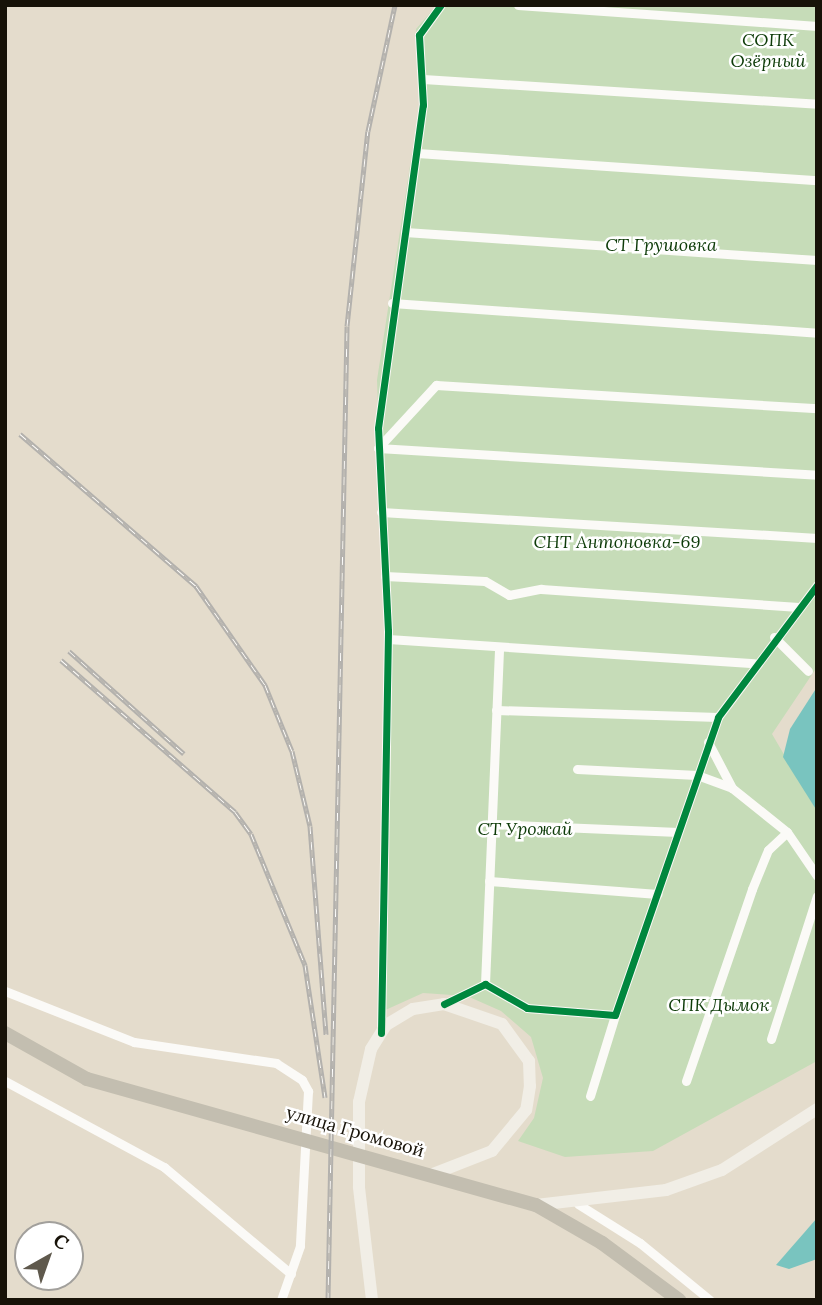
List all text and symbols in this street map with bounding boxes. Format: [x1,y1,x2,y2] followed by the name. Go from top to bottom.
[730,30,806,72] park label: СОПК Озёрный
[605,234,717,256] park label: СТ Грушовка
[534,531,700,553] park label: СНТ Антоновка-69
[478,818,572,840] park label: СТ Урожай
[668,994,770,1016] park label: СПК Дымок
[283,1102,427,1162] street label: улица Громовой
[14,1221,84,1291] north arrow
[48,1228,74,1255] text: С

